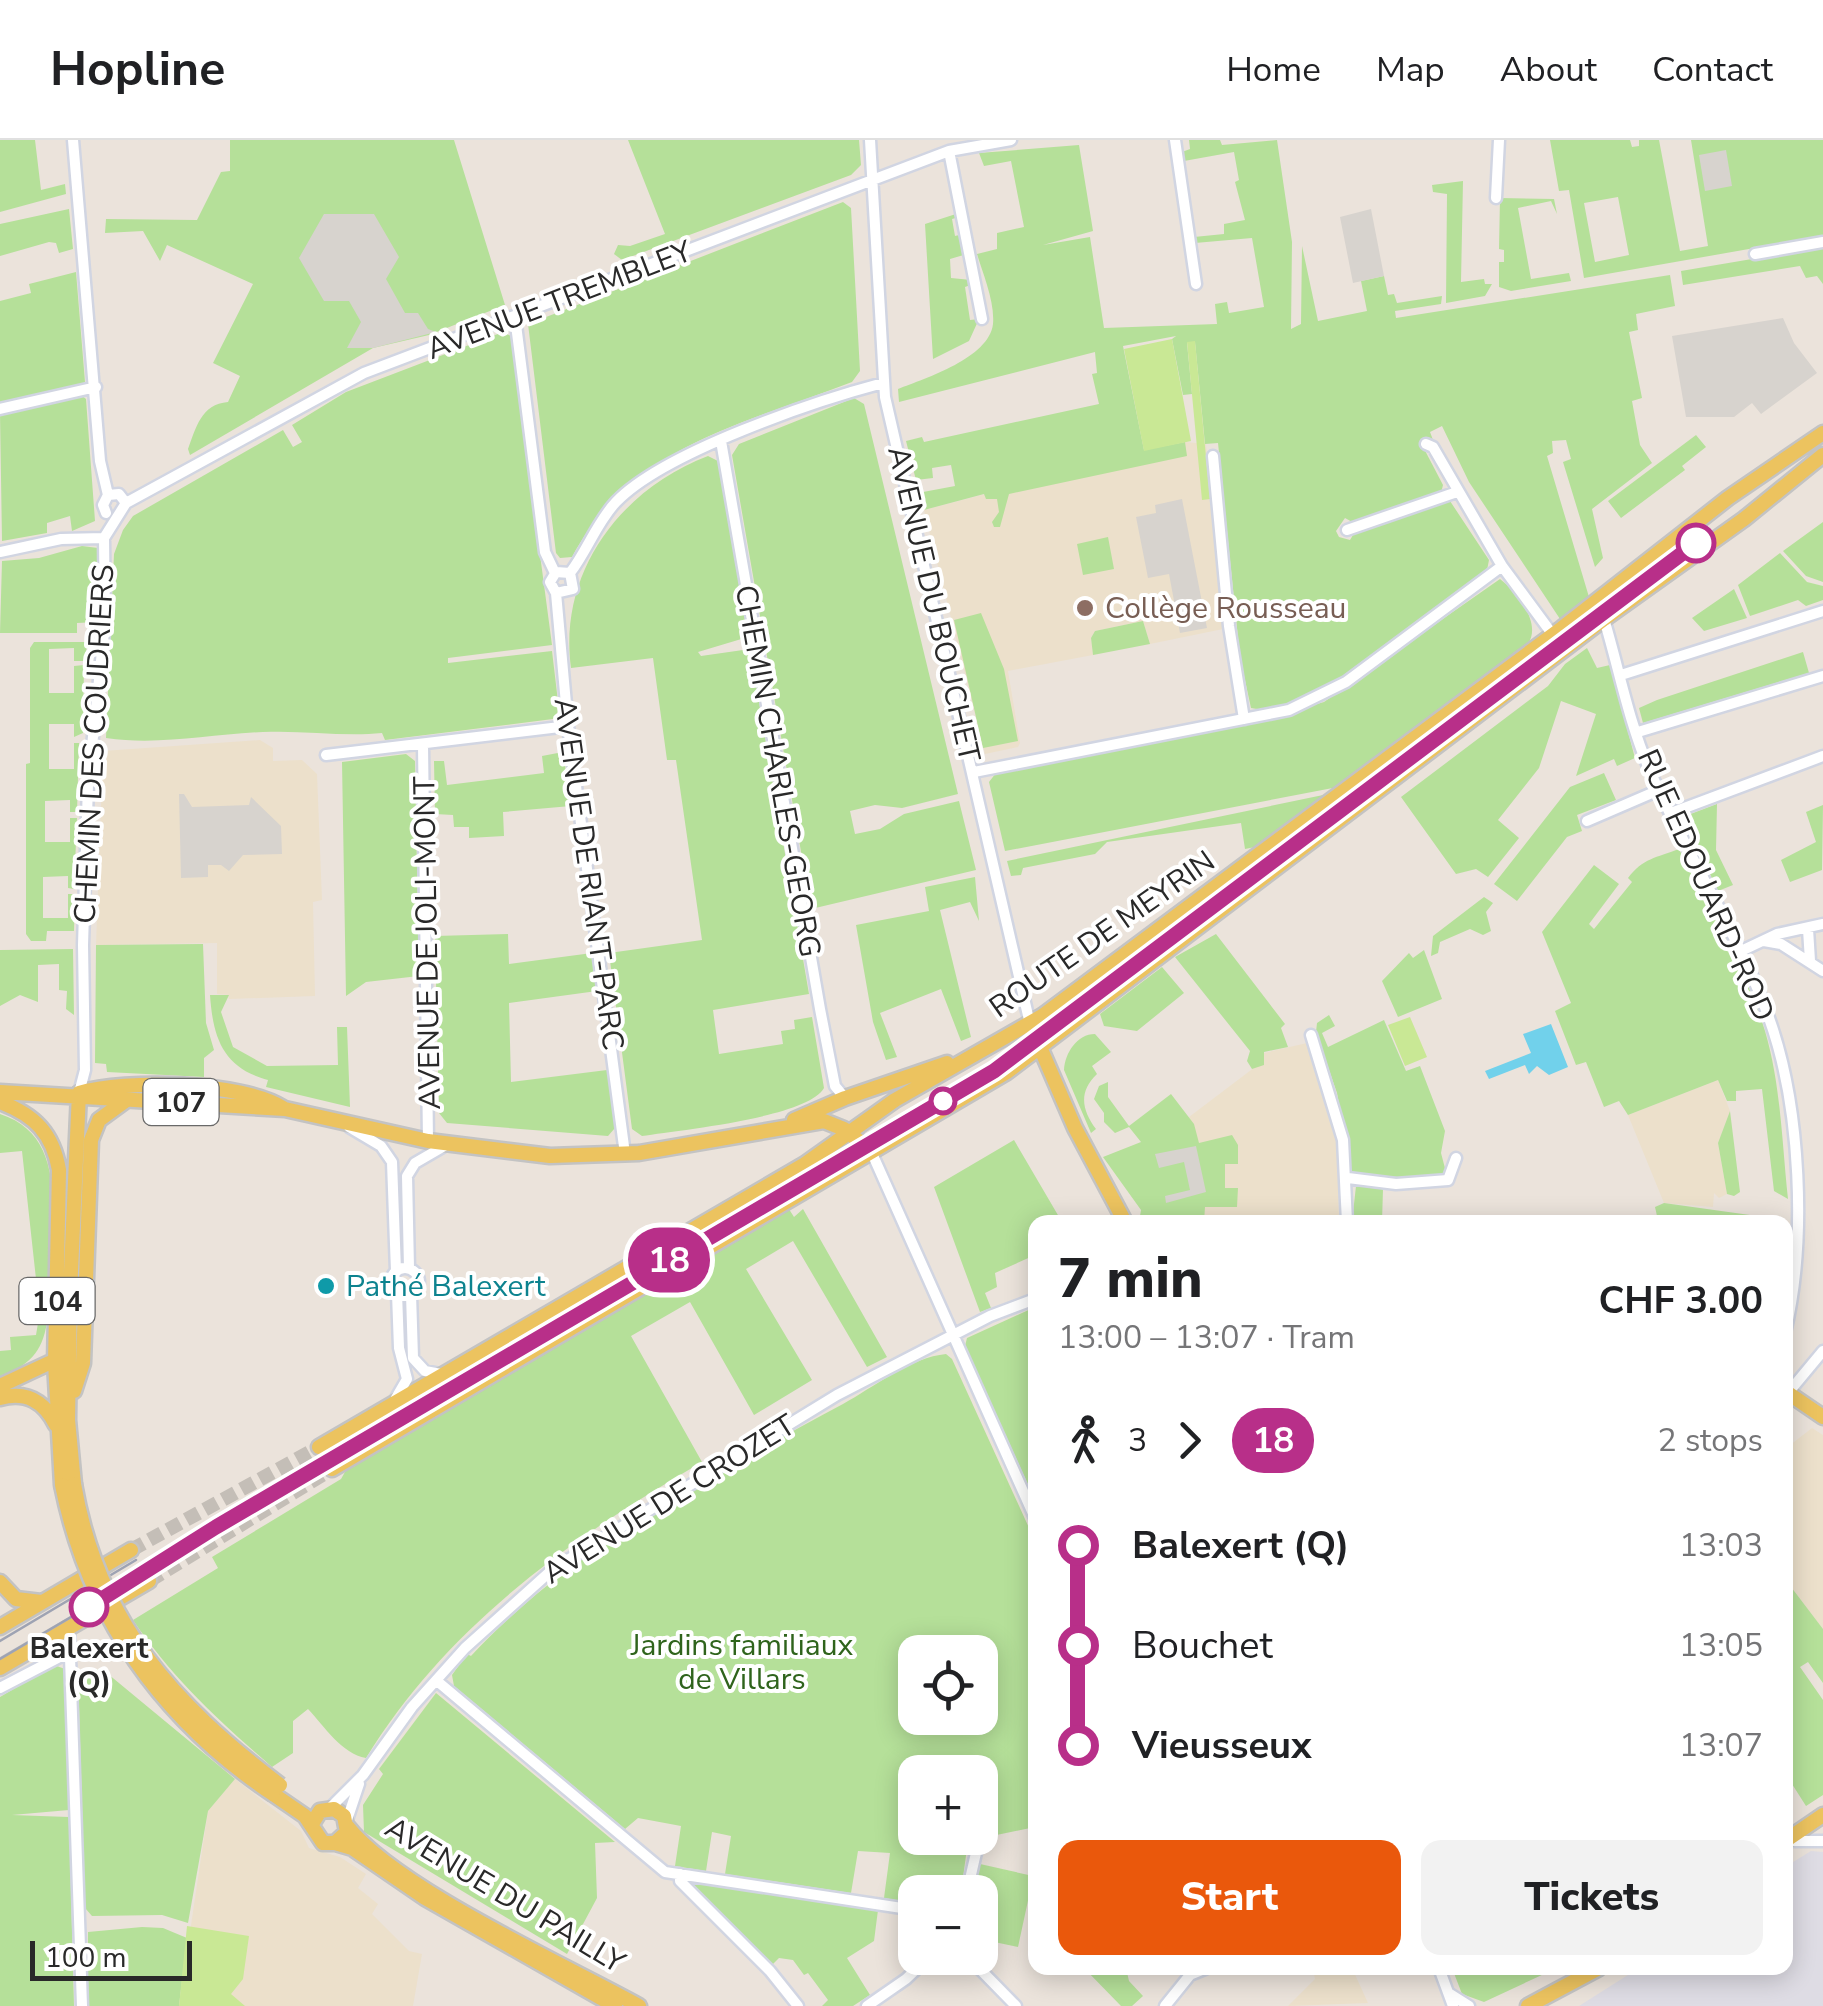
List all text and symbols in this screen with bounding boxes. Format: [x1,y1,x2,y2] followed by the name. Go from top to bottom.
[50,36,225,102] text: Hopline
[1226,46,1321,93] text: Home
[1376,46,1445,93] text: Map
[1500,46,1597,93] text: About
[1652,46,1773,93] text: Contact
[421,231,699,370] street label: AVENUE TREMBLEY
[877,442,990,766] street label: AVENUE DU BOUCHET
[1677,524,1715,562] unlabelled marker
[65,563,124,925] street label: CHEMIN DES COUDRIERS
[725,582,830,960] street label: CHEMIN CHARLES-GEORG
[1105,588,1346,629] place label: Collège Rousseau
[1074,597,1096,619] marker: Collège Rousseau
[543,695,634,1053] street label: AVENUE DE RIANT-PARC
[1627,743,1784,1028] street label: RUE EDOUARD-ROD
[404,776,451,1110] street label: AVENUE DE JOLI-MONT
[981,841,1223,1028] street label: ROUTE DE MEYRIN
[144,1079,218,1125] road number: 107
[930,1088,956,1114] unlabelled marker
[624,1228,714,1292] line badge: 18
[648,1237,690,1284] text: 18
[1058,1241,1203,1316] text: 7 min
[346,1266,546,1307] place label: Pathé Balexert
[315,1275,337,1297] marker: Pathé Balexert
[1598,1275,1763,1326] text: CHF 3.00
[20,1278,94,1324] road number: 104
[1058,1316,1355,1359] text: 13:00 – 13:07 · Tram
[535,1405,803,1594] street label: AVENUE DE CROZET
[1058,1413,1113,1468] icon: walk
[1162,1413,1217,1468] icon: forward
[1252,1417,1294,1464] text: 18
[1128,1419,1147,1462] text: 3
[1657,1419,1763,1462] text: 2 stops
[1132,1520,1349,1571] text: Balexert (Q)
[1679,1524,1763,1567] text: 13:03
[70,1588,108,1626] marker: Balexert (Q)
[1132,1620,1273,1671] text: Bouchet
[1679,1624,1763,1667] text: 13:05
[630,1625,853,1700] park label: Jardins familiaux de Villars
[29,1628,149,1703] place label: Balexert (Q)
[898,1635,998,1975] map controls
[898,1635,998,1735] button: locate
[1132,1720,1312,1771] text: Vieusseux
[1679,1724,1763,1767] text: 13:07
[898,1755,998,1855] button: +
[377,1808,633,1984] street label: AVENUE DU PAILLY
[1058,1840,1401,1955] button: Start
[1421,1840,1763,1955] button: Tickets
[898,1875,998,1975] button: −
[30,1936,192,1980] scale bar
[45,1939,127,1977] text: 100 m

